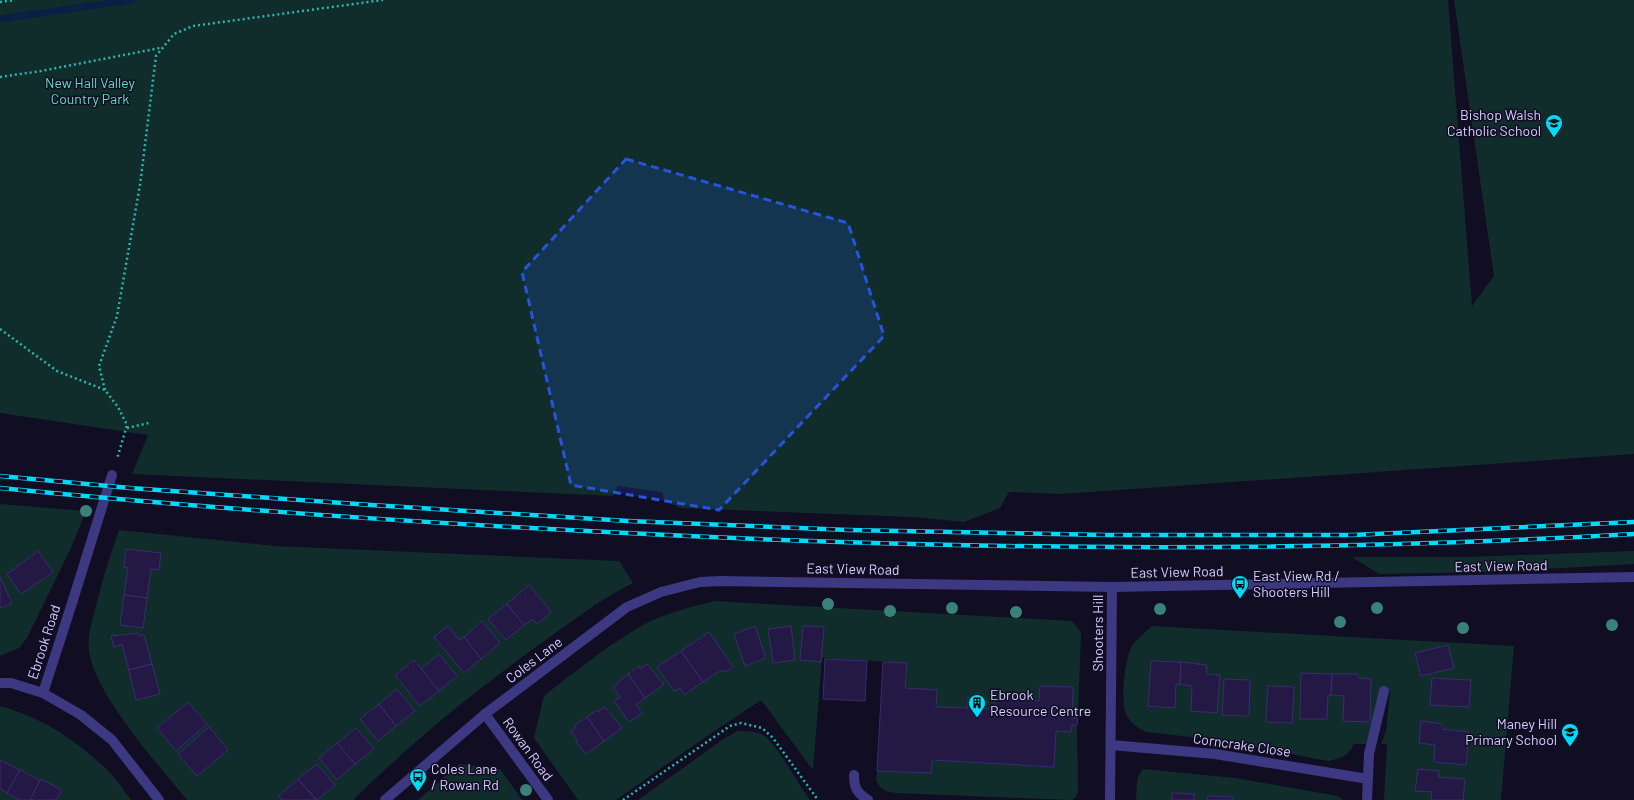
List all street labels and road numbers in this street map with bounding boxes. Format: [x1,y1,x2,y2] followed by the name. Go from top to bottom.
[1454,556,1548,575] street label: East View Road
[806,559,900,578] street label: East View Road
[1130,562,1224,581] street label: East View Road
[1089,595,1106,671] street label: Shooters Hill
[24,603,64,681] street label: Ebrook Road
[502,633,565,686] street label: Coles Lane
[500,714,557,784] street label: Rowan Road
[1192,729,1292,760] street label: Corncrake Close

